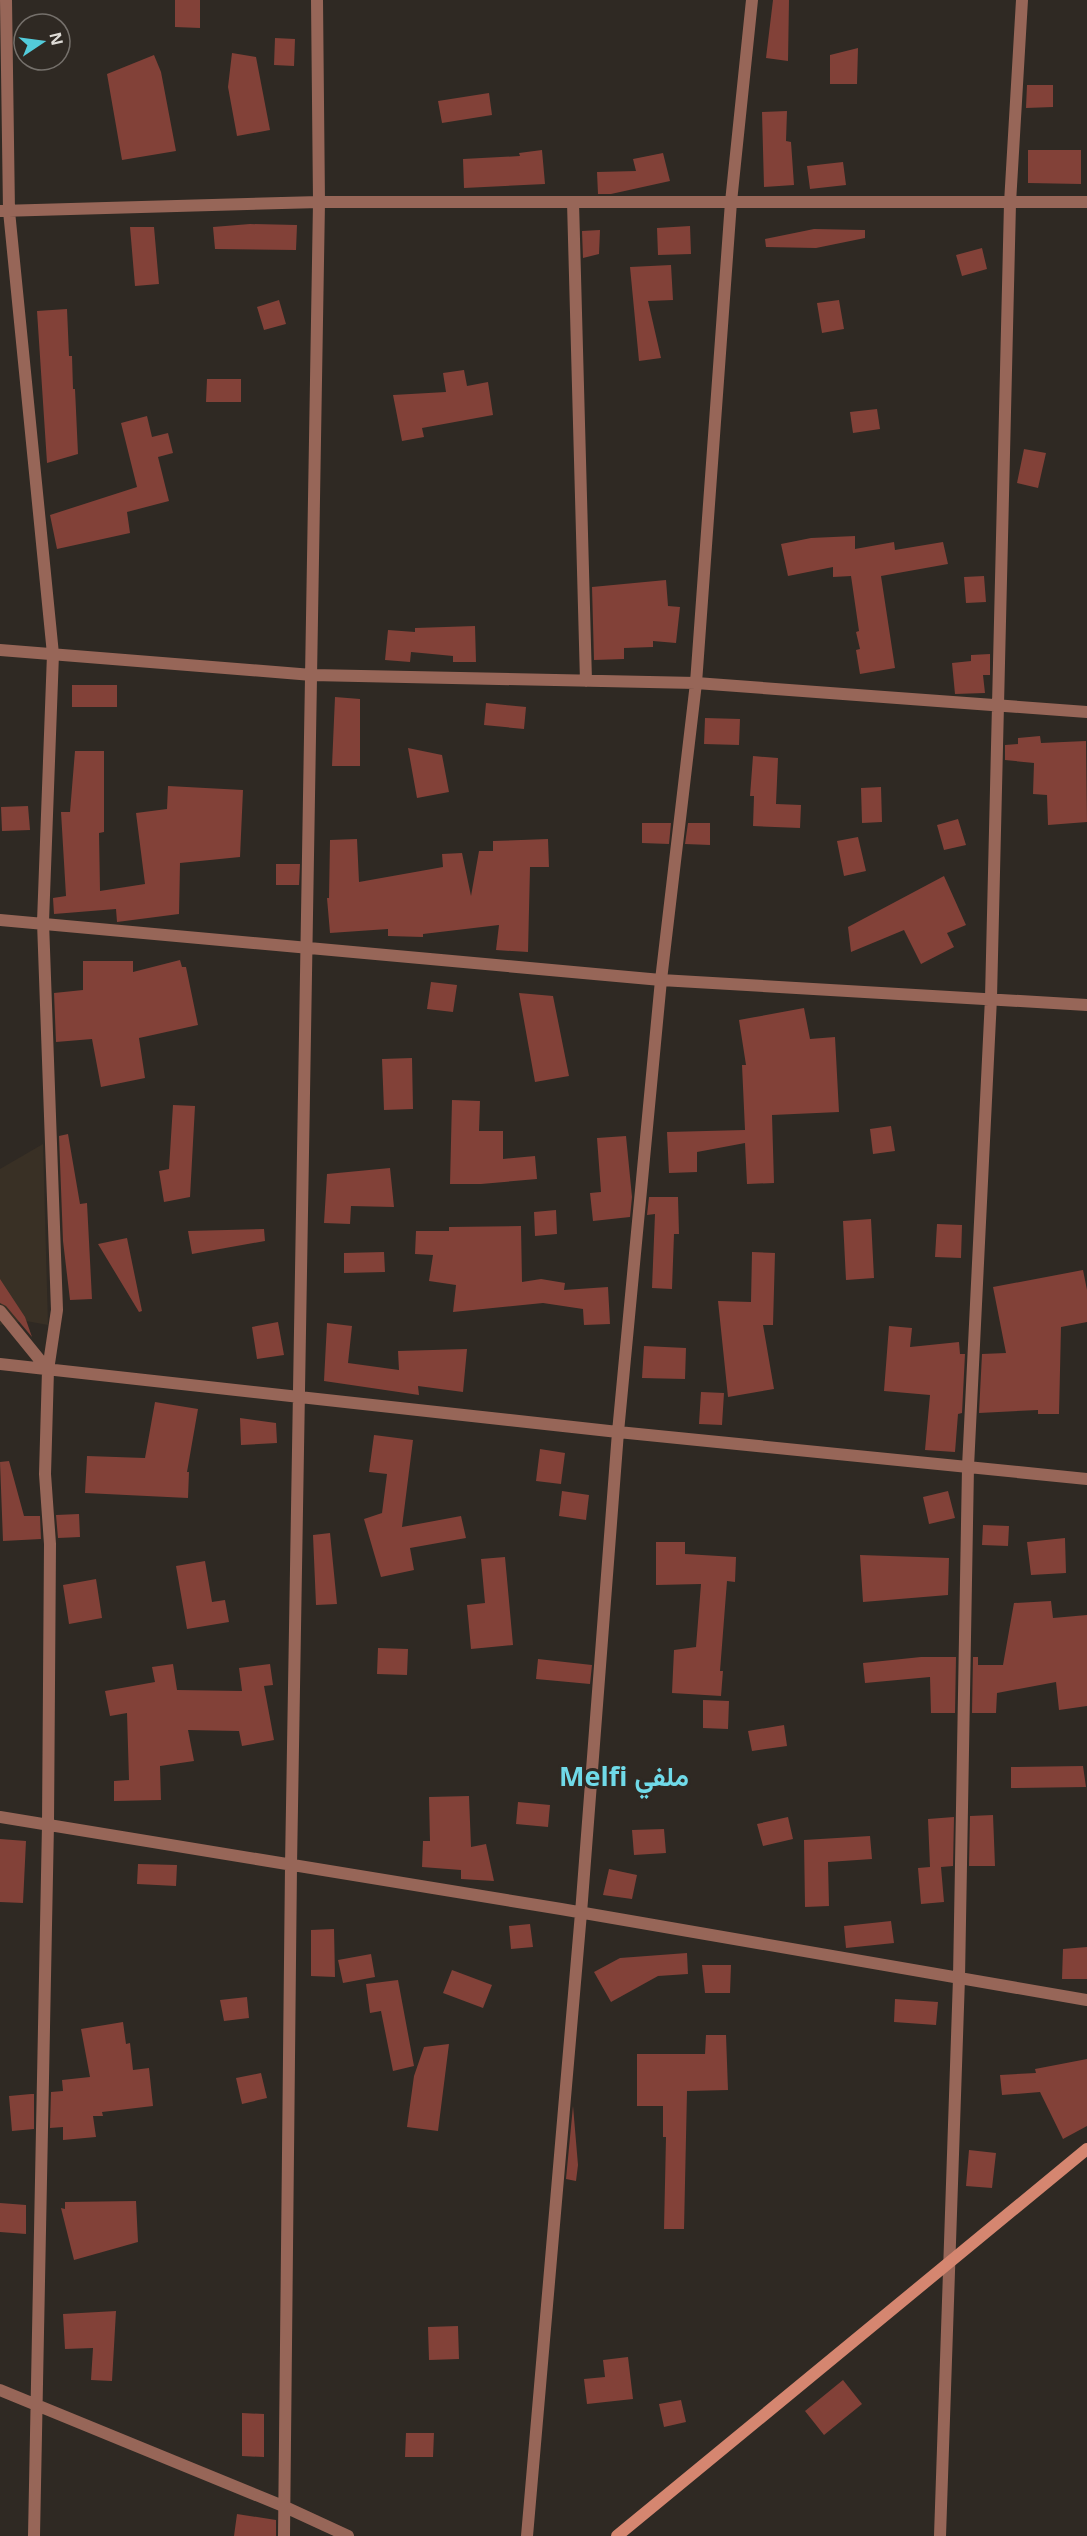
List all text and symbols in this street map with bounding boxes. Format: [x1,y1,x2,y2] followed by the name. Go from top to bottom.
[12,12,72,72] north arrow
[44,30,69,47] text: N
[559,1757,689,1799] district label: Melfi ملفي

